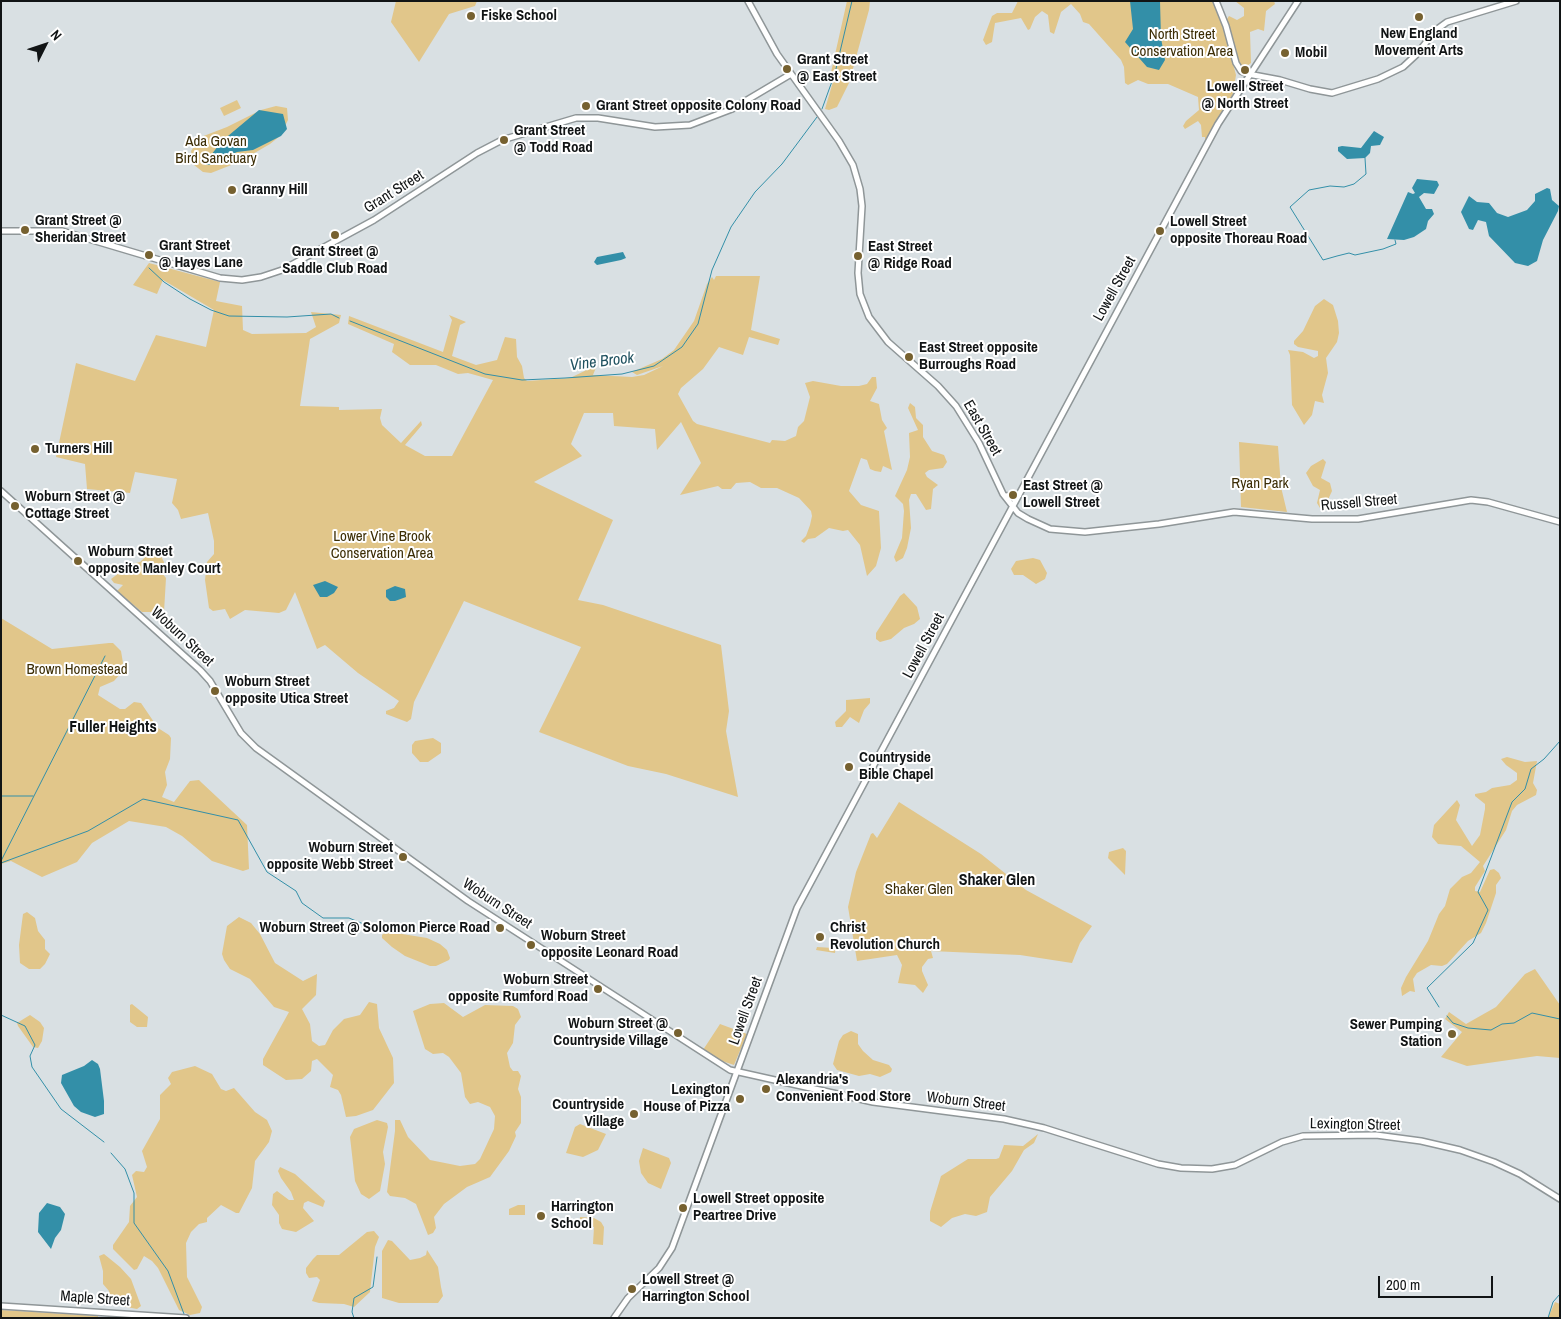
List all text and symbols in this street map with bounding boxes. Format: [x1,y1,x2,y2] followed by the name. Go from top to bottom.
[481,7,557,25] place label: Fiske School
[465,10,477,22] marker: Fiske School
[1413,11,1425,23] marker: New England Movement Arts
[20,20,70,70] north arrow
[1375,25,1463,60] place label: New England Movement Arts
[47,26,66,44] text: N
[1131,26,1233,61] park label: North Street Conservation Area
[1295,44,1327,62] place label: Mobil
[1279,47,1291,59] marker: Mobil
[797,51,877,86] place label: Grant Street @ East Street
[781,63,793,75] marker: Grant Street @ East Street
[1239,64,1251,76] marker: Lowell Street @ North Street
[1202,78,1288,113] place label: Lowell Street @ North Street
[596,97,801,115] place label: Grant Street opposite Colony Road
[580,100,592,112] marker: Grant Street opposite Colony Road
[514,122,593,157] place label: Grant Street @ Todd Road
[175,133,257,168] park label: Ada Govan Bird Sanctuary
[498,134,510,146] marker: Grant Street @ Todd Road
[361,167,427,217] street label: Grant Street
[242,181,308,199] place label: Granny Hill
[226,184,238,196] marker: Granny Hill
[35,212,126,247] place label: Grant Street @ Sheridan Street
[1170,213,1307,248] place label: Lowell Street opposite Thoreau Road
[19,224,31,236] marker: Grant Street @ Sheridan Street
[1154,225,1166,237] marker: Lowell Street opposite Thoreau Road
[329,229,341,241] marker: Grant Street @ Saddle Club Road
[159,237,243,272] place label: Grant Street @ Hayes Lane
[868,238,952,273] place label: East Street @ Ridge Road
[282,243,388,278] place label: Grant Street @ Saddle Club Road
[143,249,155,261] marker: Grant Street @ Hayes Lane
[852,250,864,262] marker: East Street @ Ridge Road
[1090,254,1140,324] street label: Lowell Street
[919,339,1038,374] place label: East Street opposite Burroughs Road
[569,349,635,375] water label: Vine Brook
[903,351,915,363] marker: East Street opposite Burroughs Road
[959,397,1005,459] street label: East Street
[45,440,112,458] place label: Turners Hill
[29,443,41,455] marker: Turners Hill
[1231,475,1289,493] park label: Ryan Park
[1023,477,1103,512] place label: East Street @ Lowell Street
[25,488,125,523] place label: Woburn Street @ Cottage Street
[1007,489,1019,501] marker: East Street @ Lowell Street
[1320,491,1398,515] street label: Russell Street
[9,500,21,512] marker: Woburn Street @ Cottage Street
[331,528,433,563] park label: Lower Vine Brook Conservation Area
[88,543,221,578] place label: Woburn Street opposite Manley Court
[72,555,84,567] marker: Woburn Street opposite Manley Court
[147,603,217,671] street label: Woburn Street
[899,610,949,682] street label: Lowell Street
[26,661,128,679] park label: Brown Homestead
[225,673,348,708] place label: Woburn Street opposite Utica Street
[209,685,221,697] marker: Woburn Street opposite Utica Street
[69,718,157,738] district label: Fuller Heights
[859,749,934,784] place label: Countryside Bible Chapel
[843,761,855,773] marker: Countryside Bible Chapel
[267,839,393,874] place label: Woburn Street opposite Webb Street
[397,851,409,863] marker: Woburn Street opposite Webb Street
[959,871,1035,891] district label: Shaker Glen
[459,875,535,933] street label: Woburn Street
[885,881,953,899] park label: Shaker Glen
[259,919,490,937] place label: Woburn Street @ Solomon Pierce Road
[830,919,940,954] place label: Christ Revolution Church
[494,922,506,934] marker: Woburn Street @ Solomon Pierce Road
[541,927,678,962] place label: Woburn Street opposite Leonard Road
[814,931,826,943] marker: Christ Revolution Church
[525,939,537,951] marker: Woburn Street opposite Leonard Road
[448,971,588,1006] place label: Woburn Street opposite Rumford Road
[725,975,767,1047] street label: Lowell Street
[592,983,604,995] marker: Woburn Street opposite Rumford Road
[553,1015,668,1050] place label: Woburn Street @ Countryside Village
[1350,1016,1442,1051] place label: Sewer Pumping Station
[672,1027,684,1039] marker: Woburn Street @ Countryside Village
[1446,1028,1458,1040] marker: Sewer Pumping Station
[776,1071,911,1106] place label: Alexandria's Convenient Food Store
[643,1081,730,1116] place label: Lexington House of Pizza
[760,1083,772,1095] marker: Alexandria's Convenient Food Store
[926,1088,1006,1116] street label: Woburn Street
[734,1093,746,1105] marker: Lexington House of Pizza
[552,1096,624,1131] place label: Countryside Village
[628,1108,640,1120] marker: Countryside Village
[1310,1115,1400,1135] street label: Lexington Street
[693,1190,824,1225] place label: Lowell Street opposite Peartree Drive
[551,1198,614,1233] place label: Harrington School
[677,1202,689,1214] marker: Lowell Street opposite Peartree Drive
[535,1210,547,1222] marker: Harrington School
[1381,1266,1496,1298] scale bar
[642,1271,749,1306] place label: Lowell Street @ Harrington School
[1386,1274,1420,1295] text: 200 m
[626,1283,638,1295] marker: Lowell Street @ Harrington School
[60,1288,130,1310] street label: Maple Street

